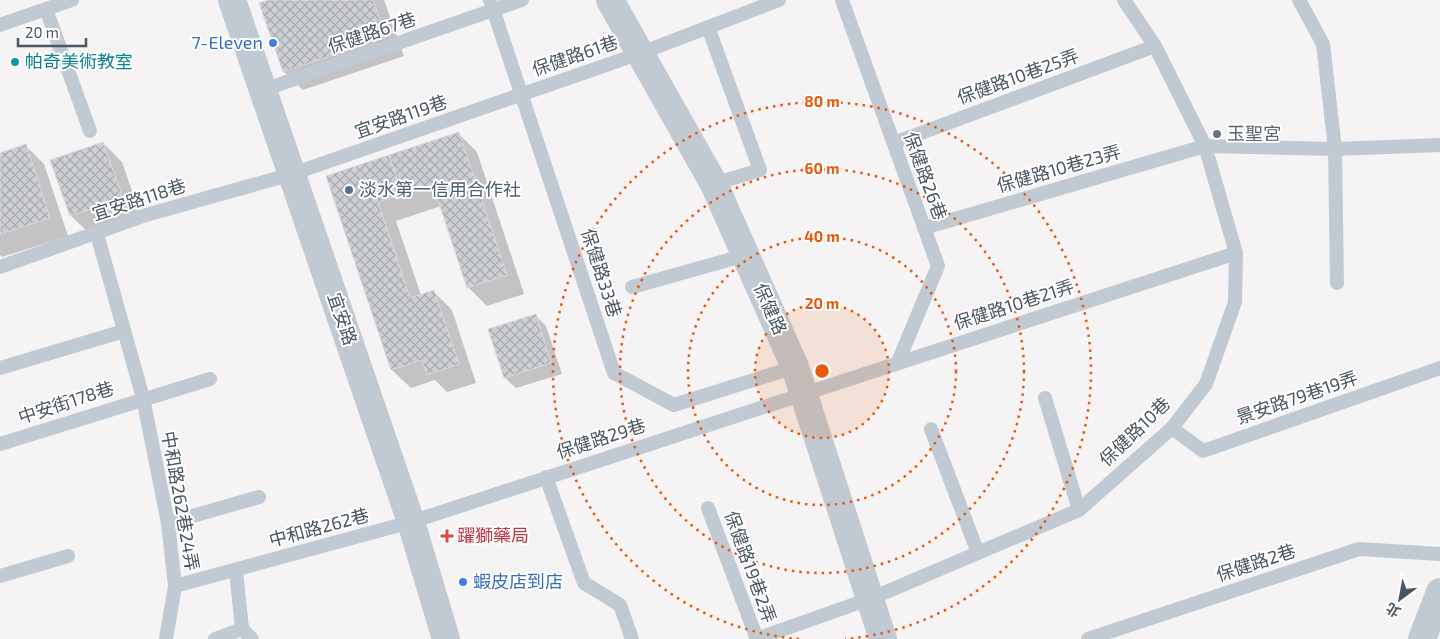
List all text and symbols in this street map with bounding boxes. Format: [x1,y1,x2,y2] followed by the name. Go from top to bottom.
[325,7,419,57] street label: 保健路67巷
[18,15,85,47] scale bar
[25,23,59,41] text: 20 m
[529,30,621,80] street label: 保健路61巷
[191,31,263,53] place label: 7-Eleven
[267,37,279,49] marker: 7-Eleven
[954,44,1081,108] street label: 保健路10巷25弄
[25,50,133,72] place label: 帕奇美術教室
[9,56,21,68] marker: 帕奇美術教室
[351,90,450,142] street label: 宜安路119巷
[804,92,840,110] text: 80 m
[1227,122,1281,144] place label: 玉聖宮
[900,128,952,223] street label: 保健路26巷
[1211,128,1223,140] marker: 玉聖宮
[994,140,1123,196] street label: 保健路10巷23弄
[805,159,839,177] text: 60 m
[89,174,188,225] street label: 宜安路118巷
[359,178,521,200] place label: 淡水第一信用合作社
[343,184,355,196] marker: 淡水第一信用合作社
[577,226,627,320] street label: 保健路33巷
[804,227,840,245] text: 40 m
[951,274,1077,334] street label: 保健路10巷21弄
[750,279,792,338] street label: 保健路
[324,290,362,348] street label: 宜安路
[805,294,839,312] text: 20 m
[813,362,831,380] centre of rings
[1233,366,1360,428] street label: 景安路79巷19弄
[15,376,116,428] street label: 中安街178巷
[1094,392,1174,470] street label: 保健路10巷
[553,413,648,463] street label: 保健路29巷
[158,429,204,573] street label: 中和路262巷24弄
[266,503,371,551] street label: 中和路262巷
[720,508,781,626] street label: 保健路19巷2弄
[457,524,529,546] place label: 躍獅藥局
[441,530,453,542] marker: 躍獅藥局
[1213,539,1298,585] street label: 保健路2巷
[473,570,563,592] place label: 蝦皮店到店
[1375,574,1425,624] north arrow
[457,576,469,588] marker: 蝦皮店到店
[1382,600,1403,621] text: 北

